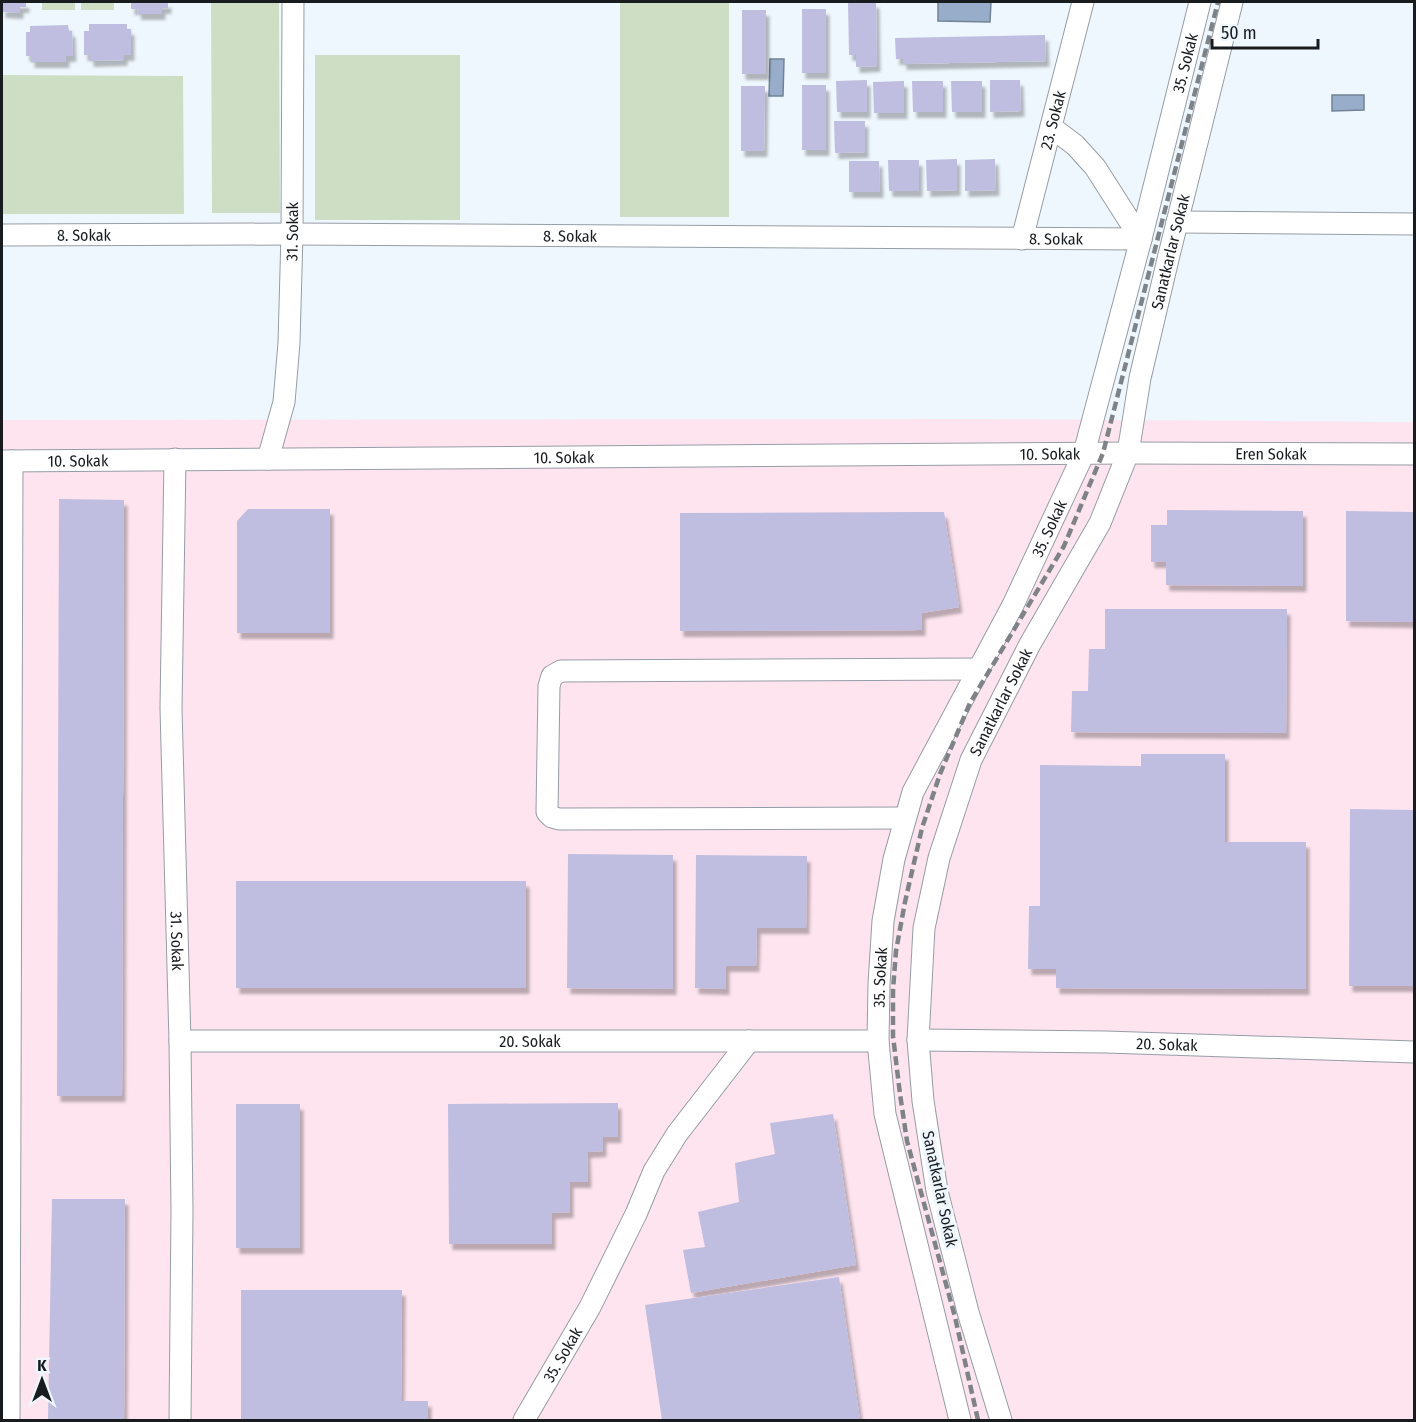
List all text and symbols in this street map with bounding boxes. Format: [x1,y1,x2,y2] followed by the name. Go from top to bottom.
[1212,12,1318,50] scale bar
[1221,22,1257,44] text: 50 m
[1168,31,1202,95] street label: 35. Sokak
[1036,88,1070,151] street label: 23. Sokak
[1147,192,1193,311] street label: Sanatkarlar Sokak
[282,201,302,261] street label: 31. Sokak
[57,225,112,244] street label: 8. Sokak
[543,226,598,245] street label: 8. Sokak
[1029,229,1084,248] street label: 8. Sokak
[1020,444,1081,463] street label: 10. Sokak
[1235,444,1307,463] street label: Eren Sokak
[534,447,595,467] street label: 10. Sokak
[48,451,109,470] street label: 10. Sokak
[1027,496,1071,560] street label: 35. Sokak
[965,645,1036,759] street label: Sanatkarlar Sokak
[167,911,188,971] street label: 31. Sokak
[869,946,891,1008] street label: 35. Sokak
[499,1032,561,1051] street label: 20. Sokak
[1136,1033,1199,1054] street label: 20. Sokak
[918,1129,962,1249] street label: Sanatkarlar Sokak
[539,1323,586,1385] street label: 35. Sokak
[12,1350,72,1410] north arrow
[37,1356,47,1375] text: K

